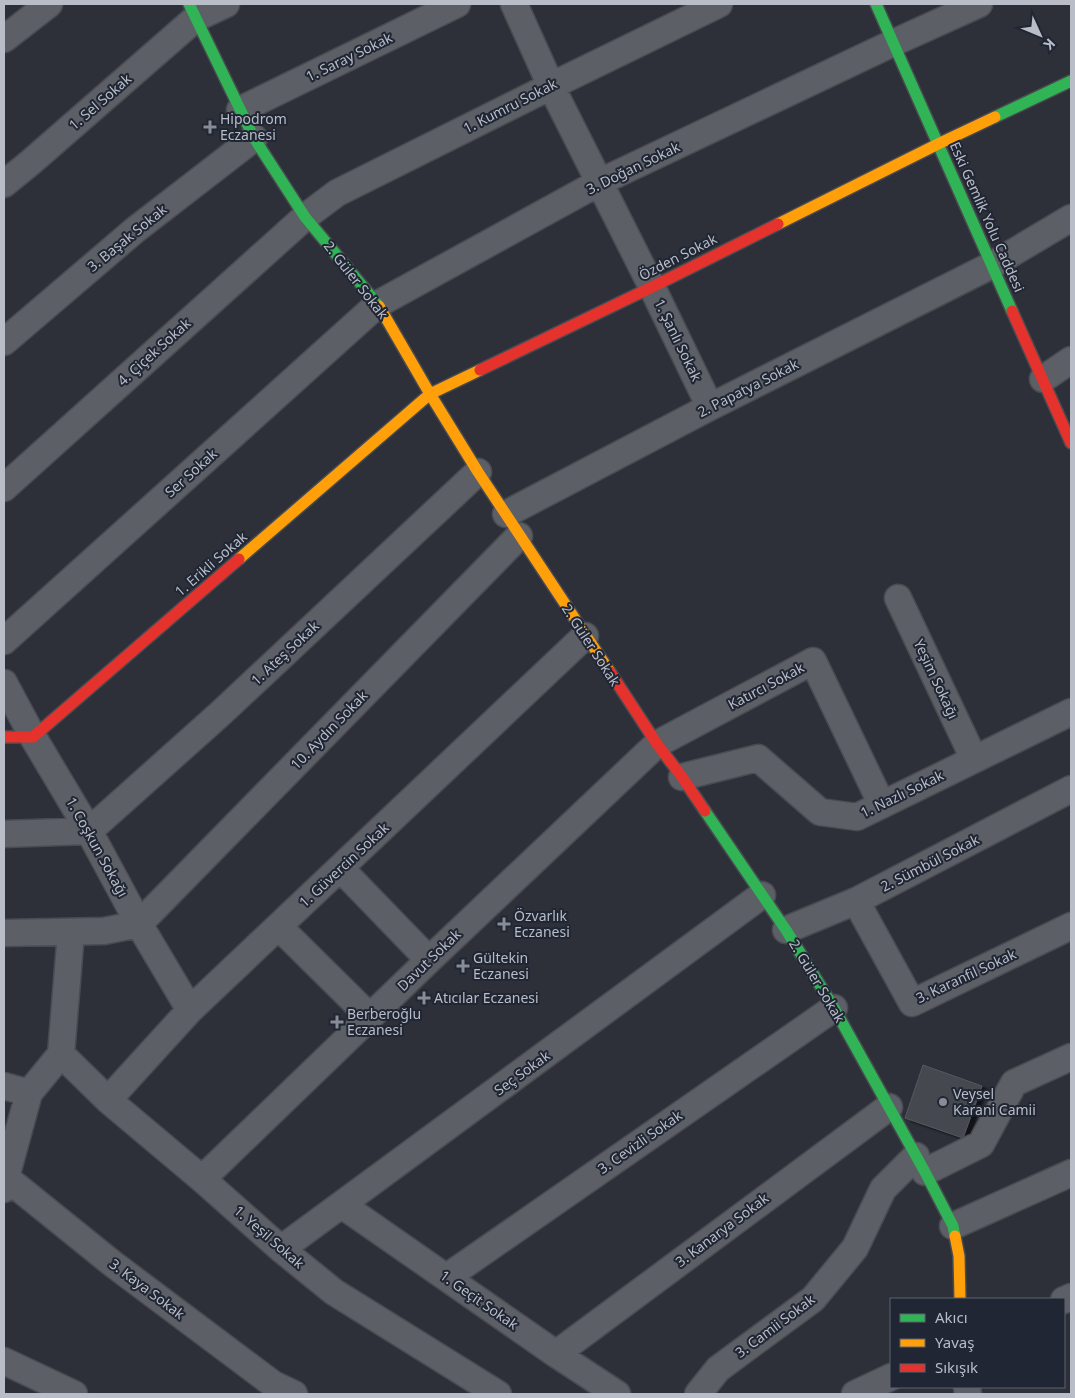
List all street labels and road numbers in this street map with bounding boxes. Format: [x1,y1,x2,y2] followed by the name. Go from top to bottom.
[302,27,396,86] street label: 1. Saray Sokak
[64,69,135,134] street label: 1. Sel Sokak
[460,74,560,137] street label: 1. Kumru Sokak
[583,136,683,198] street label: 3. Doğan Sokak
[946,139,1029,295] street label: Eski Gemlik Yolu Caddesi
[83,199,171,276] street label: 3. Başak Sokak
[635,228,721,284] street label: Özden Sokak
[320,237,393,323] street label: 2. Güler Sokak
[650,295,707,385] street label: 1. Şanlı Sokak
[113,313,195,390] street label: 4. Çiçek Sokak
[694,354,802,421] street label: 2. Papatya Sokak
[161,444,221,501] street label: Ser Sokak
[171,527,251,600] street label: 1. Erikli Sokak
[558,600,625,690] street label: 2. Güler Sokak
[247,616,323,689] street label: 1. Ateş Sokak
[910,636,963,722] street label: Yeşim Sokağı
[724,657,808,714] street label: Katırcı Sokak
[286,686,372,773] street label: 10. Aydın Sokak
[857,765,947,822] street label: 1. Nazlı Sokak
[62,793,133,900] street label: 1. Coşkun Sokağı
[295,818,393,911] street label: 1. Güvercin Sokak
[877,829,983,896] street label: 2. Sümbül Sokak
[393,924,465,995] street label: Davut Sokak
[785,936,850,1026] street label: 2. Güler Sokak
[913,944,1019,1007] street label: 3. Karanfil Sokak
[490,1046,554,1099] street label: Seç Sokak
[594,1105,686,1178] street label: 3. Cevizli Sokak
[671,1188,772,1271] street label: 3. Kanarya Sokak
[230,1201,309,1273] street label: 1. Yeşil Sokak
[106,1254,189,1323] street label: 3. Kaya Sokak
[436,1266,523,1334] street label: 1. Geçit Sokak
[731,1289,819,1362] street label: 3. Camii Sokak

